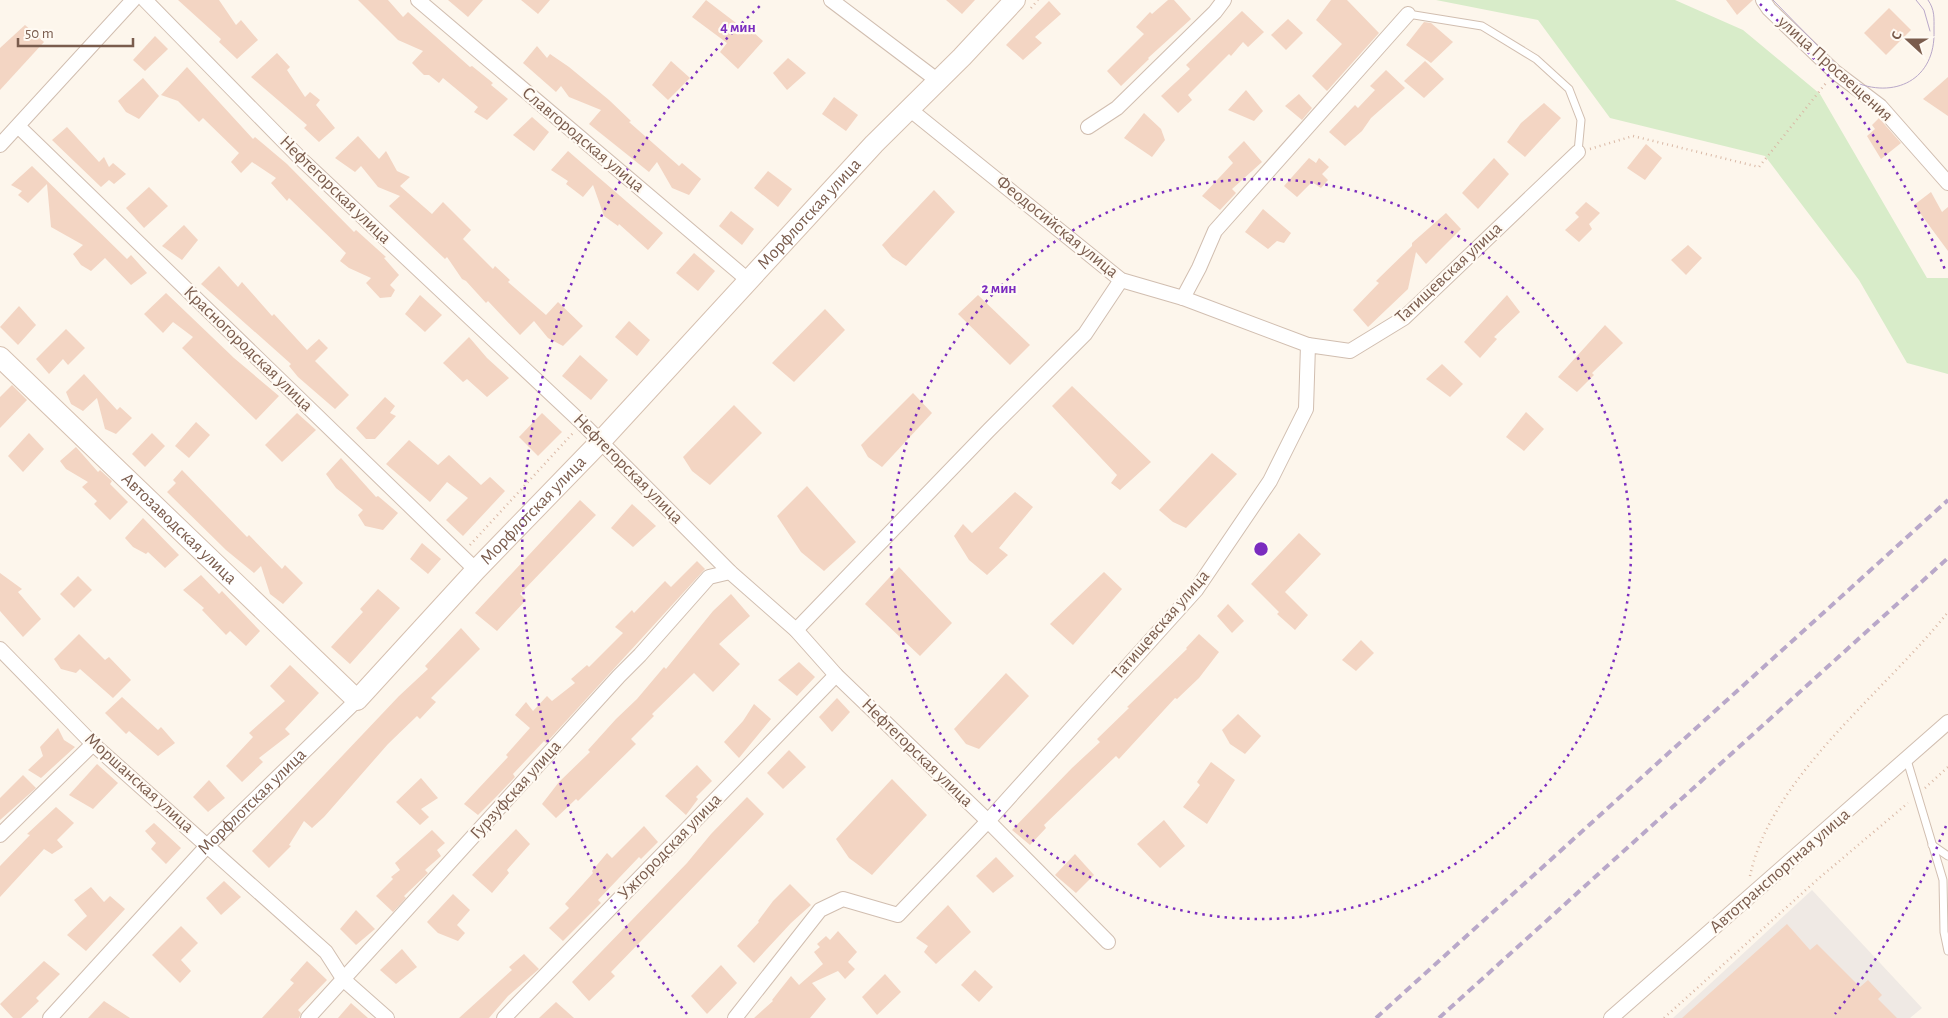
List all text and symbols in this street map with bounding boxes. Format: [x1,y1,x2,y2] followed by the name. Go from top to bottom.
[1773,12,1896,125] street label: улица Просвещения
[18,15,132,47] scale bar
[1883,15,1933,65] north arrow
[720,20,756,35] text: 4 мин
[25,26,54,41] text: 50 m
[1889,29,1905,42] text: С
[518,84,648,196] street label: Славгородская улица
[276,132,394,248] street label: Нефтегорская улица
[754,155,865,273] street label: Морфлотская улица
[993,172,1121,282] street label: Феодосийская улица
[1392,219,1506,327] street label: Татищевская улица
[981,281,1017,296] text: 2 мин
[180,283,316,415] street label: Красногородская улица
[570,411,686,527] street label: Нефтегорская улица
[477,453,590,568] street label: Морфлотская улица
[118,470,240,588] street label: Автозаводская улица
[1252,540,1270,558] centre of rings
[1109,567,1213,683] street label: Татищевская улица
[858,695,976,811] street label: Нефтегорская улица
[81,730,197,836] street label: Моршанская улица
[467,737,565,843] street label: Гурзуфская улица
[195,745,310,859] street label: Морфлотская улица
[615,790,725,904] street label: Ужгородская улица
[1706,805,1854,937] street label: Автотранспортная улица

